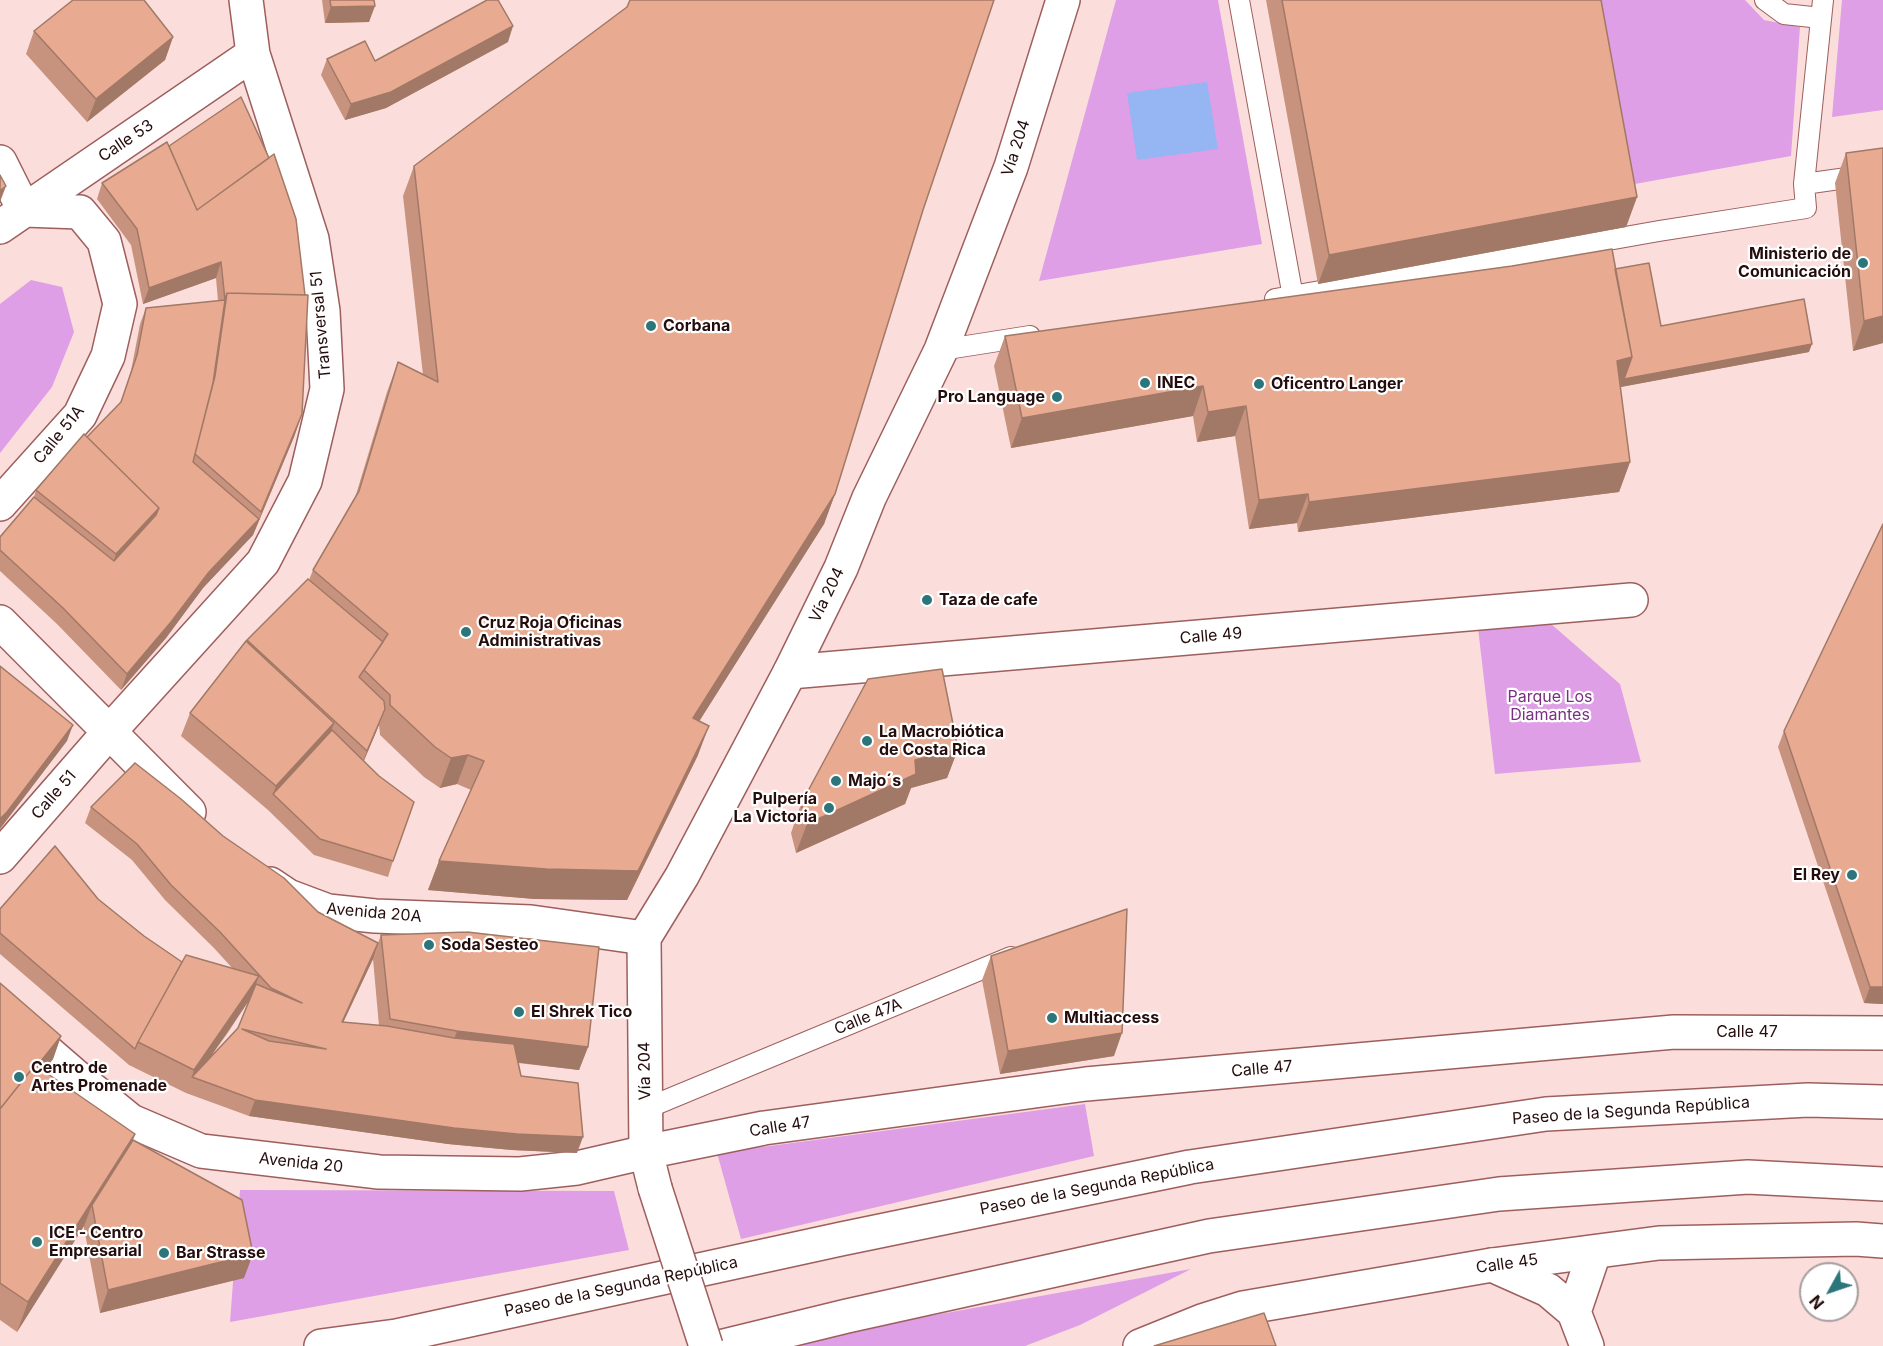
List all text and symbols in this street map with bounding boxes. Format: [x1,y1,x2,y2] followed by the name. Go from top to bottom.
[95,116,157,166] street label: Calle 53
[998,117,1034,179] street label: Vía 204
[1738,244,1851,282] place label: Ministerio de Comunicación
[1856,256,1870,270] marker: Ministerio de Comunicación
[307,270,335,380] street label: Transversal 51
[663,316,730,336] place label: Corbana
[644,319,658,333] marker: Corbana
[1157,373,1195,393] place label: INEC
[1271,374,1403,394] place label: Oficentro Langer
[1138,376,1152,390] marker: INEC
[1252,377,1266,391] marker: Oficentro Langer
[938,387,1045,407] place label: Pro Language
[1050,390,1064,404] marker: Pro Language
[30,402,88,468] street label: Calle 51A
[806,564,848,626] street label: Vía 204
[939,590,1038,610] place label: Taza de cafe
[920,593,934,607] marker: Taza de cafe
[478,613,622,651] place label: Cruz Roja Oficinas Administrativas
[1179,624,1243,648] street label: Calle 49
[459,625,473,639] marker: Cruz Roja Oficinas Administrativas
[1507,687,1593,725] park label: Parque Los Diamantes
[879,722,1004,760] place label: La Macrobiótica de Costa Rica
[860,734,874,748] marker: La Macrobiótica de Costa Rica
[28,767,80,823] street label: Calle 51
[848,771,901,791] place label: Majo´s
[829,774,843,788] marker: Majo´s
[733,789,817,827] place label: Pulpería La Victoria
[822,801,836,815] marker: Pulpería La Victoria
[1793,865,1840,885] place label: El Rey
[1845,868,1859,882] marker: El Rey
[326,899,422,927] street label: Avenida 20A
[441,935,538,955] place label: Soda Sesteo
[422,938,436,952] marker: Soda Sesteo
[832,995,904,1039] street label: Calle 47A
[531,1002,632,1022] place label: El Shrek Tico
[512,1005,526,1019] marker: El Shrek Tico
[1064,1008,1159,1028] place label: Multiaccess
[1045,1011,1059,1025] marker: Multiaccess
[1716,1022,1778,1042] street label: Calle 47
[635,1042,655,1100] street label: Vía 204
[1230,1057,1294,1081] street label: Calle 47
[31,1058,167,1096] place label: Centro de Artes Promenade
[12,1070,26,1084] marker: Centro de Artes Promenade
[1512,1093,1750,1129] street label: Paseo de la Segunda República
[748,1113,812,1141] street label: Calle 47
[258,1149,344,1177] street label: Avenida 20
[978,1155,1216,1219] street label: Paseo de la Segunda República
[49,1223,143,1261] place label: ICE - Centro Empresarial
[30,1235,44,1249] marker: ICE - Centro Empresarial
[176,1243,266,1263] place label: Bar Strasse
[157,1246,171,1260] marker: Bar Strasse
[1475,1250,1539,1278] street label: Calle 45
[503,1253,739,1321] street label: Paseo de la Segunda República
[1799,1262,1859,1322] north arrow
[1805,1291,1828,1313] text: N

